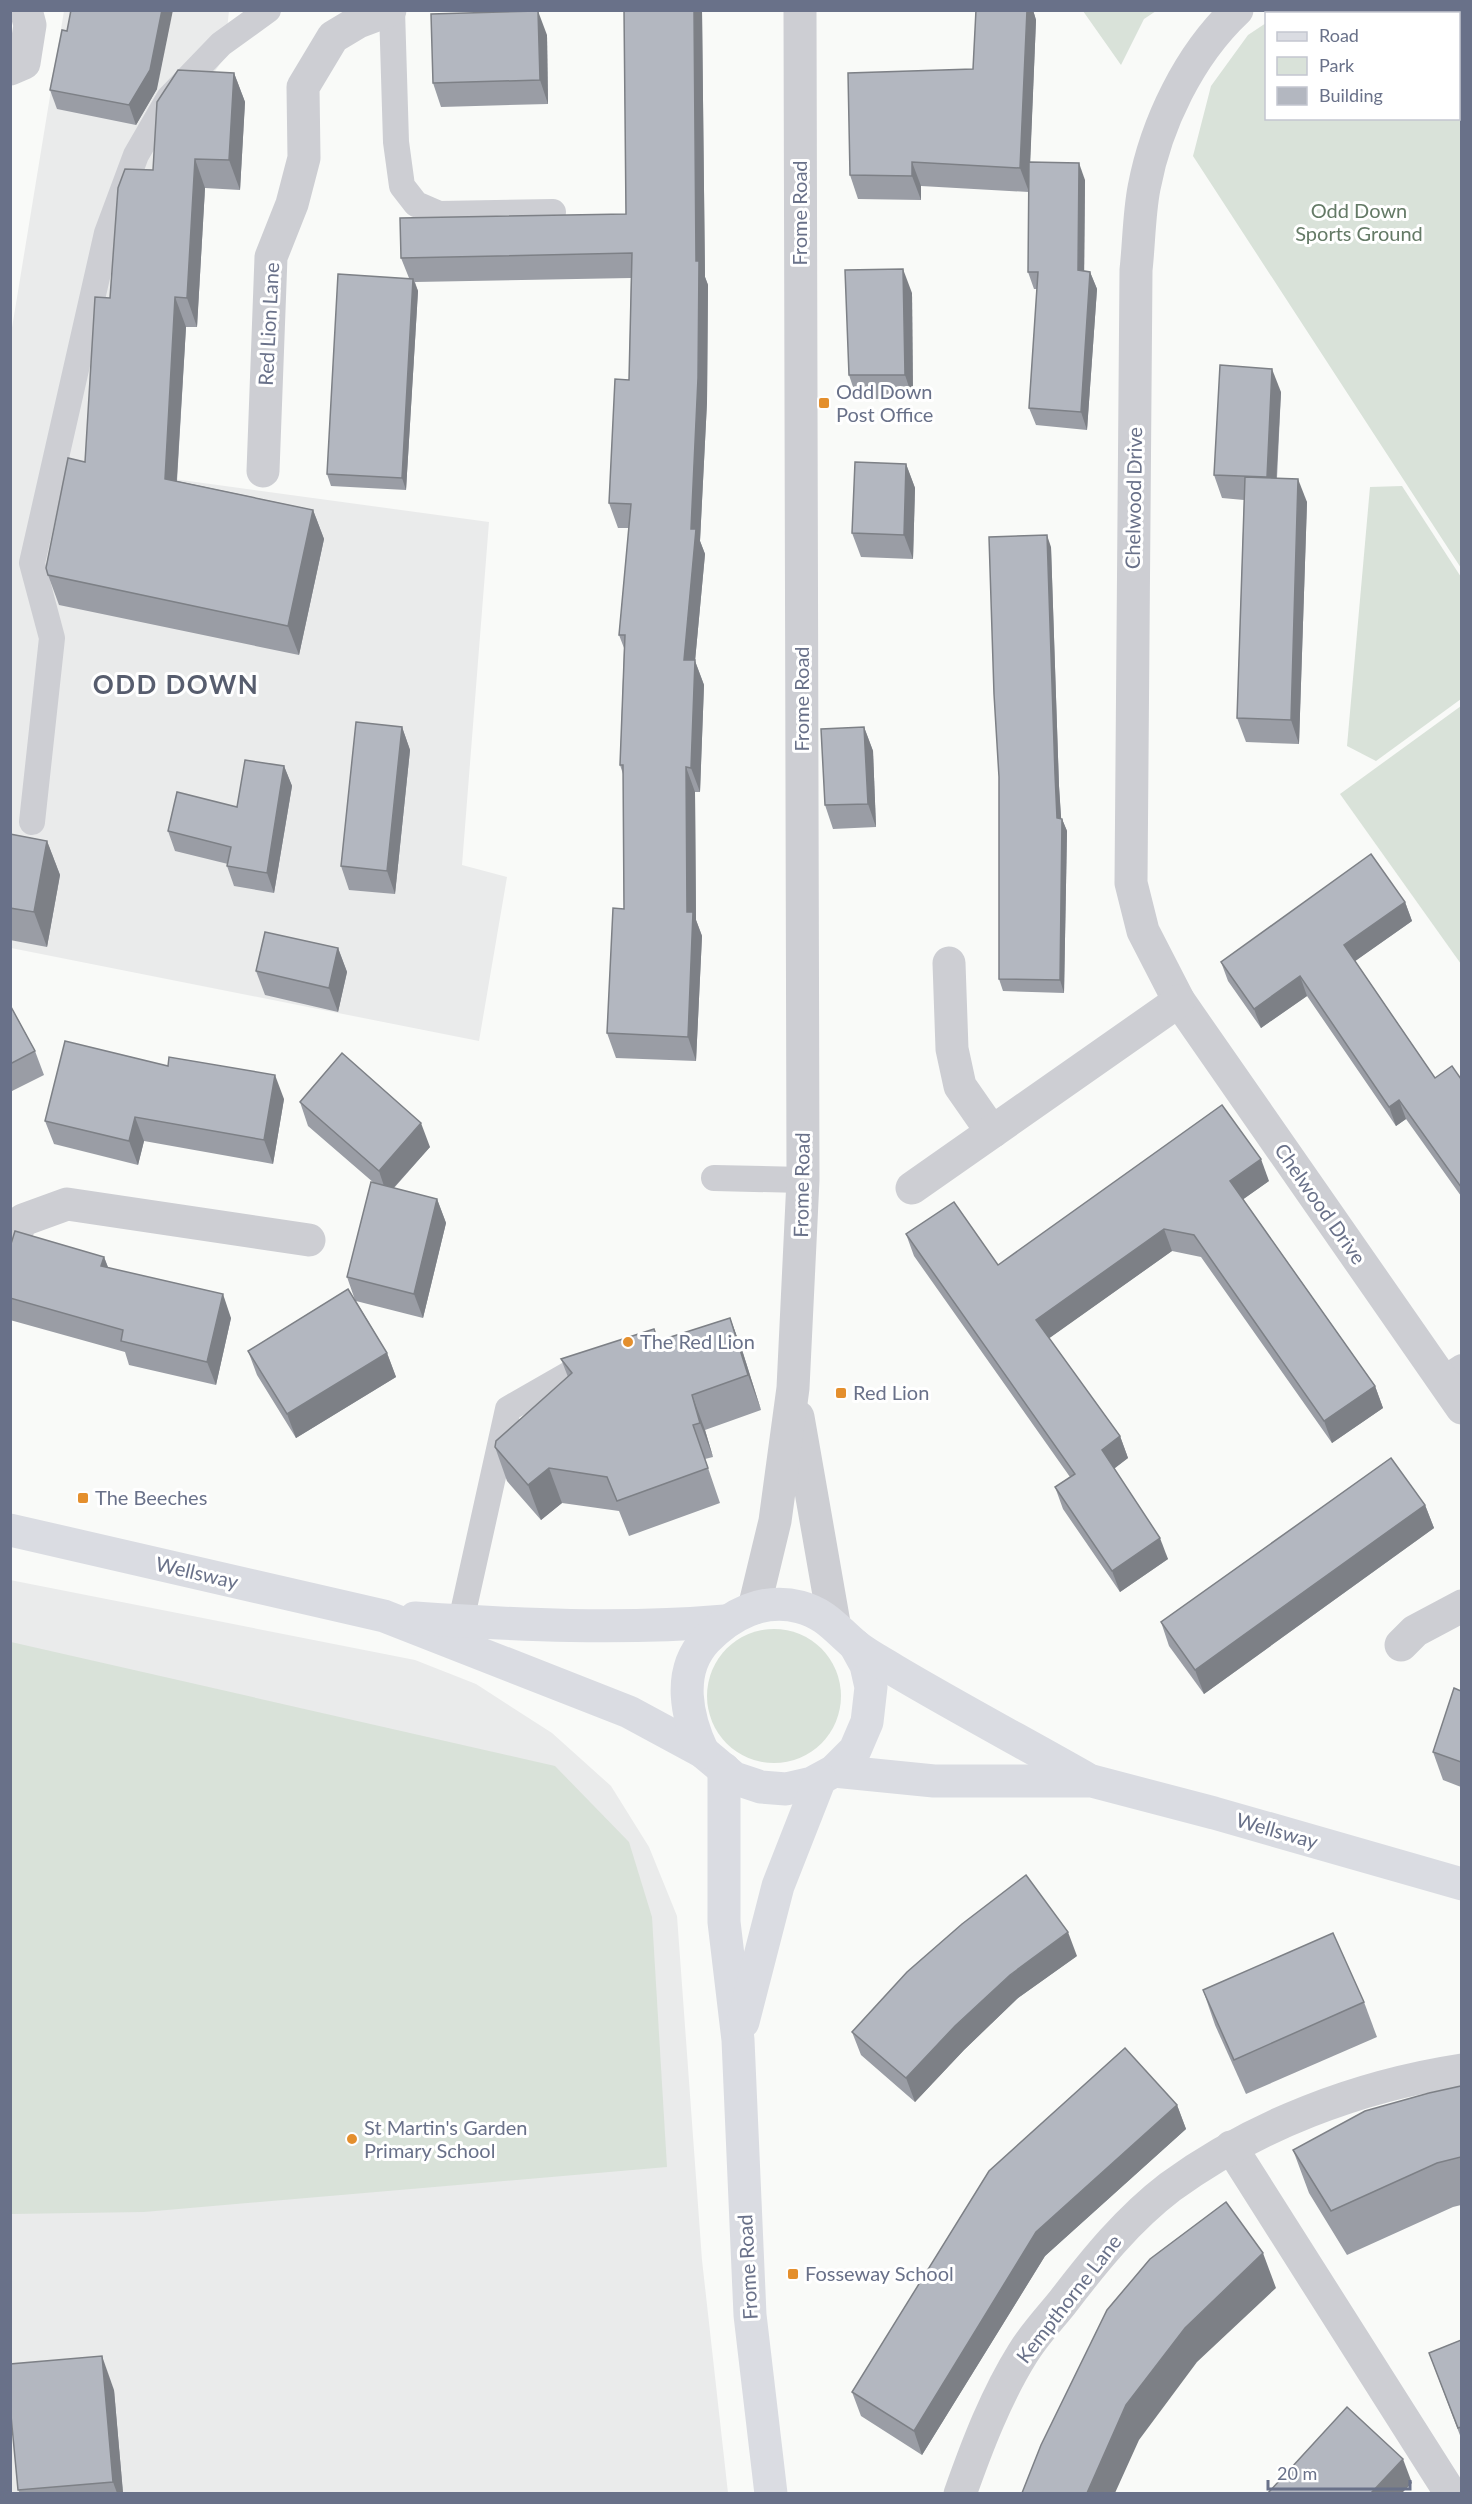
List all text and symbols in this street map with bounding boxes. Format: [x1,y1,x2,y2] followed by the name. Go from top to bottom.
[1265,12,1460,120] legend
[1319,24,1359,46] text: Road
[1319,54,1355,76] text: Park
[1319,84,1383,106] text: Building
[787,160,811,266] street label: Frome Road
[1295,198,1423,245] park label: Odd Down Sports Ground
[253,262,283,386] street label: Red Lion Lane
[836,379,933,426] place label: Odd Down Post Office
[817,396,831,410] marker: Odd Down Post Office
[1120,427,1146,569] street label: Chelwood Drive
[789,646,813,752] street label: Frome Road
[93,668,259,700] district label: ODD DOWN
[788,1132,814,1238] street label: Frome Road
[1270,1138,1371,1268] street label: Chelwood Drive
[640,1329,755,1353] place label: The Red Lion
[621,1335,635,1349] marker: The Red Lion
[853,1380,929,1404] place label: Red Lion
[834,1386,848,1400] marker: Red Lion
[95,1485,207,1509] place label: The Beeches
[76,1491,90,1505] marker: The Beeches
[154,1551,241,1593] street label: Wellsway
[1234,1807,1322,1853] street label: Wellsway
[364,2115,527,2162] place label: St Martin's Garden Primary School
[345,2132,359,2146] marker: St Martin's Garden Primary School
[732,2214,762,2320] street label: Frome Road
[1011,2229,1126,2367] street label: Kempthorne Lane
[805,2261,954,2285] place label: Fosseway School
[786,2267,800,2281] marker: Fosseway School
[1268,2453,1410,2491] scale bar
[1277,2462,1317,2484] text: 20 m

